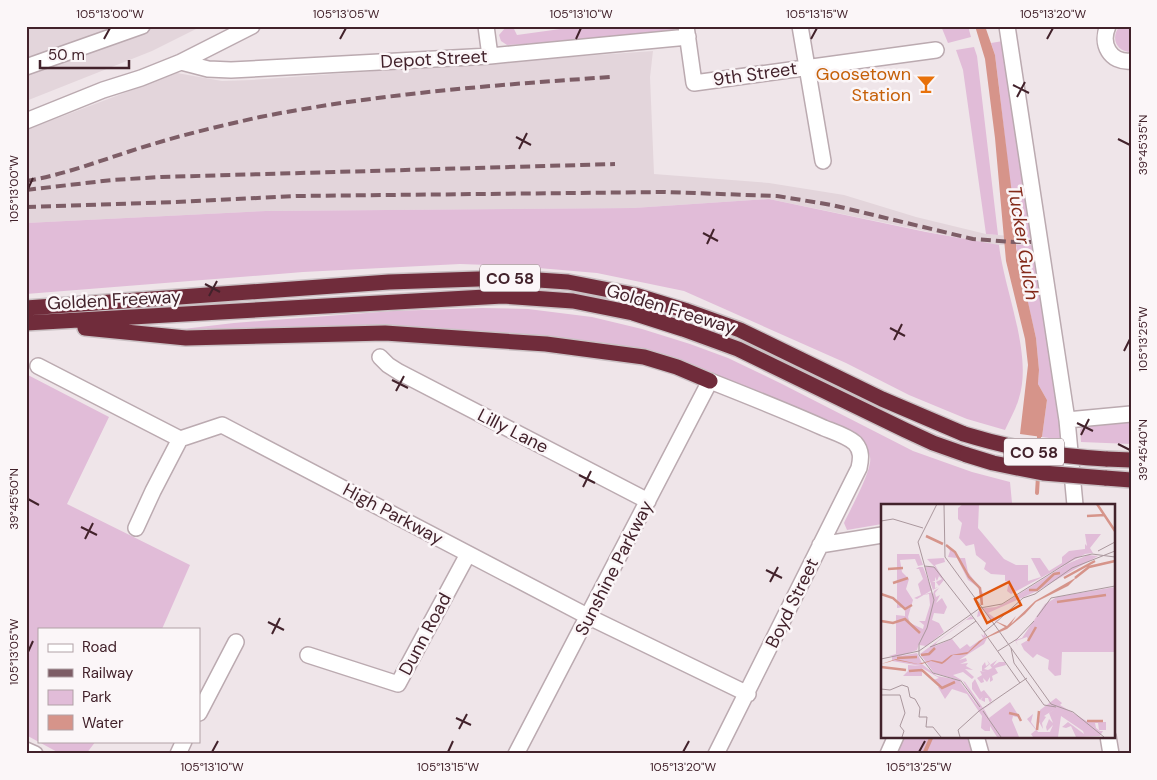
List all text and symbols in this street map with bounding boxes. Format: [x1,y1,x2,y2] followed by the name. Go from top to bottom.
[76,6,144,22] text: 105°13'00"W
[313,6,380,22] text: 105°13'05"W
[549,6,613,22] text: 105°13'10"W
[786,6,848,22] text: 105°13'15"W
[1020,6,1086,22] text: 105°13'20"W
[40,38,129,70] scale bar
[380,44,488,74] street label: Depot Street
[48,45,85,65] text: 50 m
[711,56,799,92] street label: 9th Street
[816,62,911,107] place label: Goosetown Station
[915,73,937,95] bar icon: Goosetown Station
[1135,115,1151,175] text: 39°45'35"N
[6,155,22,223] text: 105°13'00"W
[1002,184,1045,302] water label: Tucker Gulch
[480,264,540,292] road number: CO 58
[603,278,739,340] street label: Golden Freeway
[46,285,182,315] street label: Golden Freeway
[1135,306,1151,372] text: 105°13'25"W
[473,403,553,459] street label: Lilly Lane
[1135,419,1151,481] text: 39°45'40"N
[1004,438,1064,466] road number: CO 58
[6,468,22,530] text: 39°45'50"N
[339,478,447,550] street label: High Parkway
[570,496,658,640] street label: Sunshine Parkway
[881,504,1114,738] inset map
[760,554,824,652] street label: Boyd Street
[393,589,457,679] street label: Dunn Road
[6,618,22,685] text: 105°13'05"W
[38,628,200,742] legend
[82,637,117,657] text: Road
[82,663,134,683] text: Railway
[82,687,112,707] text: Park
[82,713,124,733] text: Water
[180,759,244,775] text: 105°13'10"W
[417,759,479,775] text: 105°13'15"W
[650,759,716,775] text: 105°13'20"W
[886,759,952,775] text: 105°13'25"W

